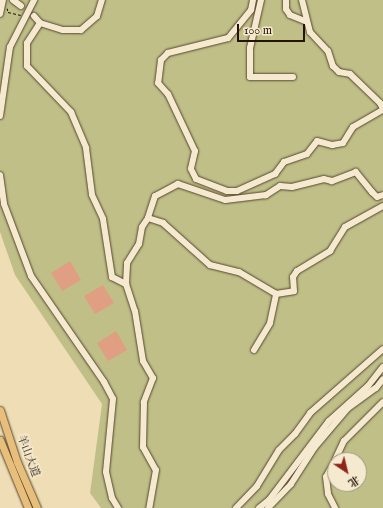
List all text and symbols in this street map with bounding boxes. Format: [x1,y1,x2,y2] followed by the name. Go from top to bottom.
[239,16,307,42] scale bar
[244,23,272,38] text: 100 m
[14,433,42,479] street label: 羊山大道
[327,452,367,492] north arrow
[345,472,362,490] text: 北

